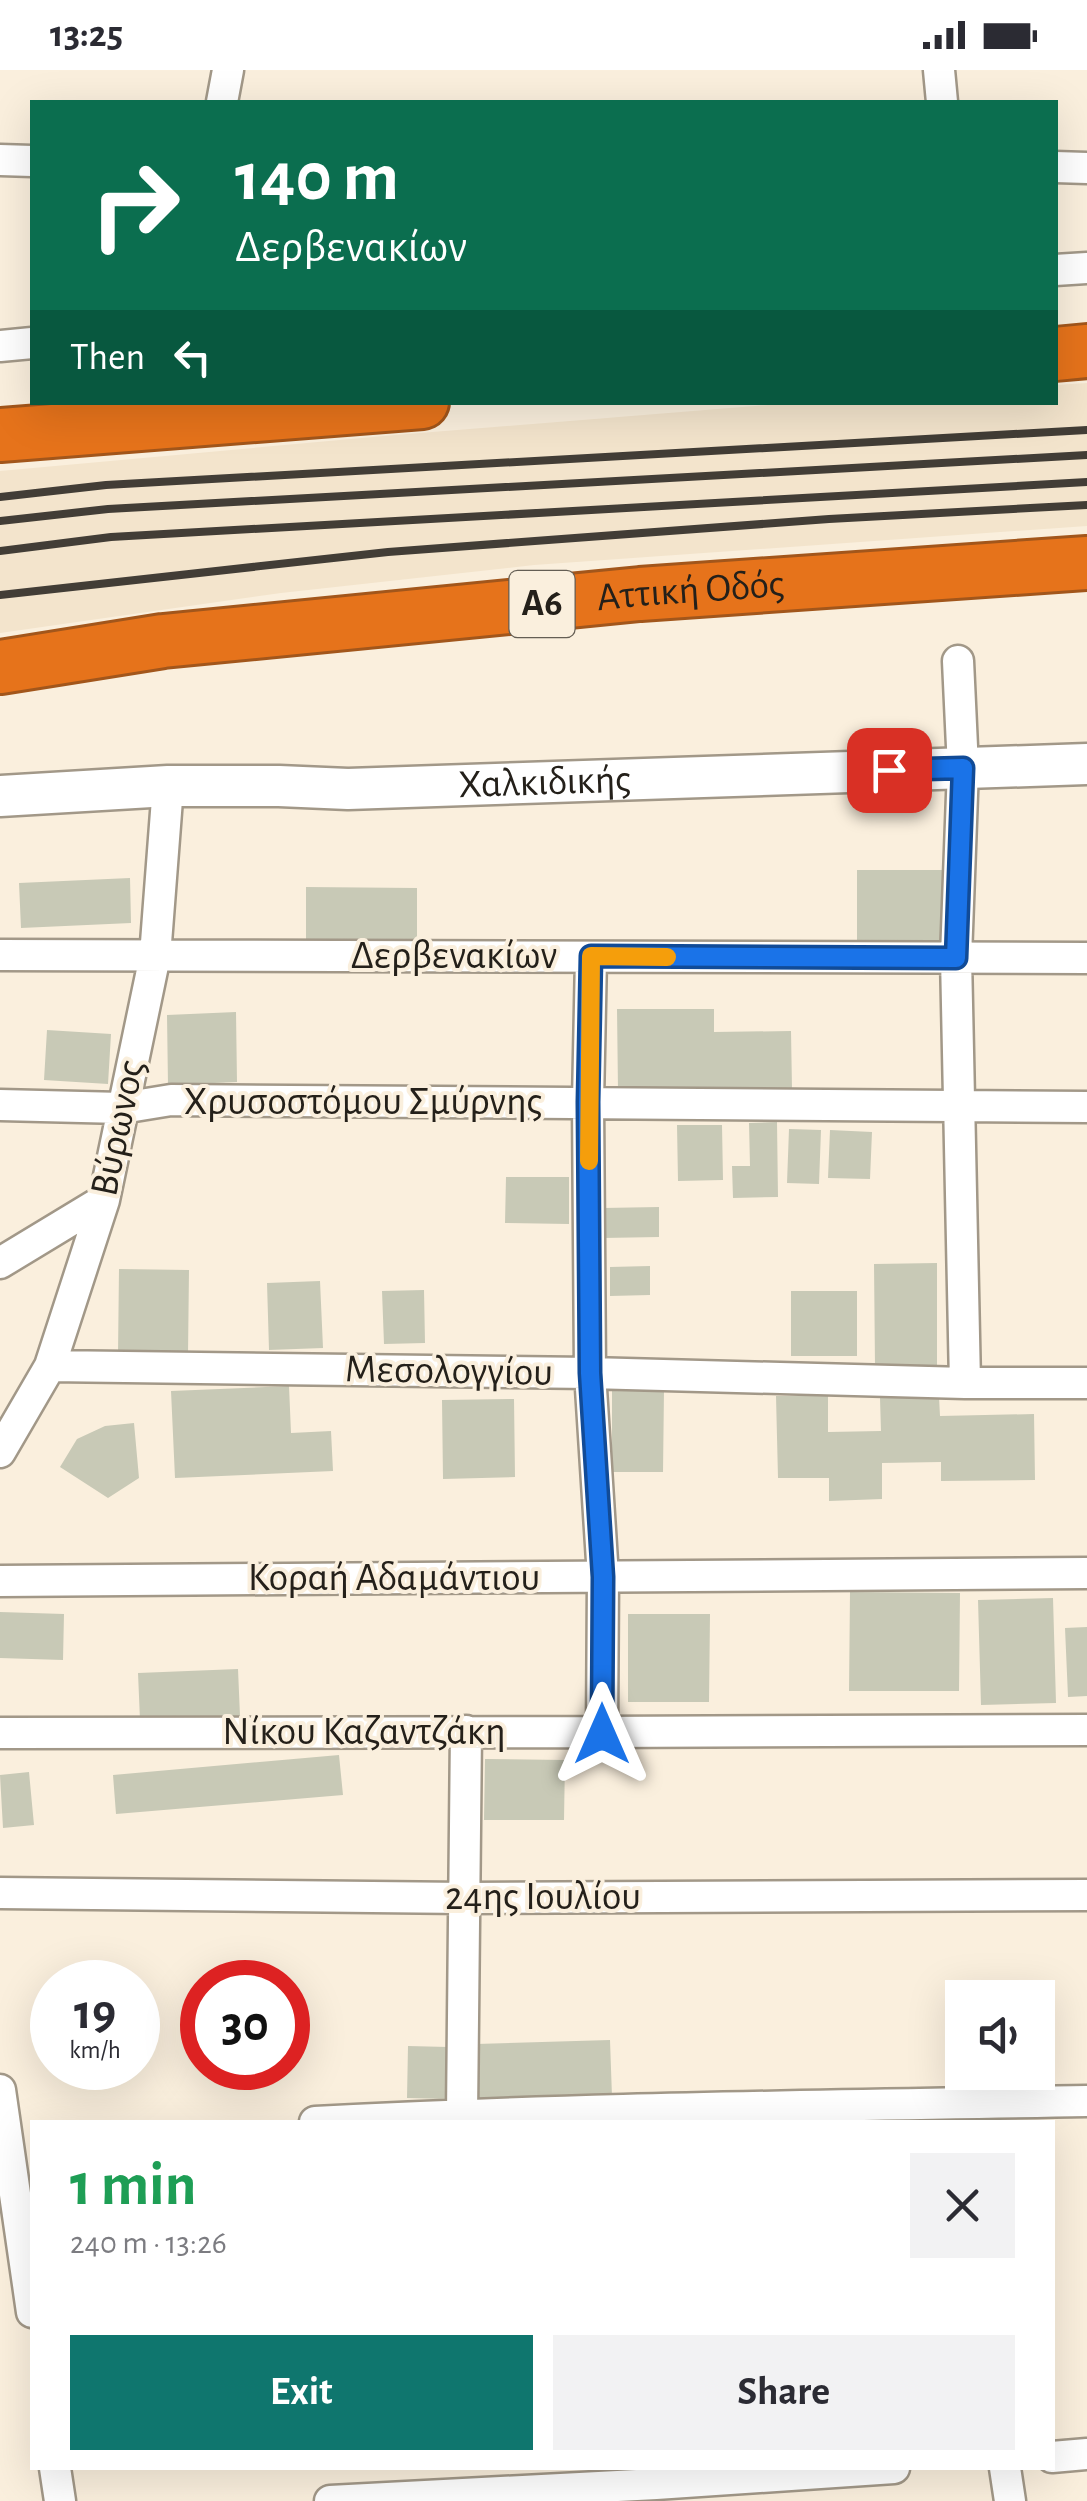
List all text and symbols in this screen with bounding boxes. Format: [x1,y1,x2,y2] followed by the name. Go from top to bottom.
[50,16,123,54] text: 13:25
[70,140,200,270] icon: right
[235,143,399,213] text: 140 m
[235,225,467,270] text: Δερβενακίων
[165,330,220,385] icon: left
[70,339,145,377] text: Then
[595,564,786,618] street label: Αττική Οδός
[510,571,574,637] road number: Α6
[847,728,932,813] pin
[862,743,917,798] icon: arrive
[458,759,631,805] street label: Χαλκιδικής
[351,936,557,976] street label: Δερβενακίων
[84,1056,152,1200] street label: Βύρωνος
[184,1082,542,1122] street label: Χρυσοστόμου Σμύρνης
[345,1349,553,1393] street label: Μεσολογγίου
[248,1558,540,1598] street label: Κοραή Αδαμάντιου
[550,1682,654,1786] position arrow
[222,1712,506,1752] street label: Νίκου Καζαντζάκη
[445,1877,641,1917] street label: 24ης Ιουλίου
[180,1960,310,2090] speed limit sign: 30
[945,1980,1055,2090] map controls
[945,1980,1055,2090] button: sound
[74,1988,116,2038] text: 19
[69,2038,121,2063] text: km/h
[910,2153,1015,2258] button: close
[70,2156,196,2216] text: 1 min
[70,2227,227,2259] text: 240 m · 13:26
[70,2335,533,2450] button: Exit
[553,2335,1015,2450] button: Share

